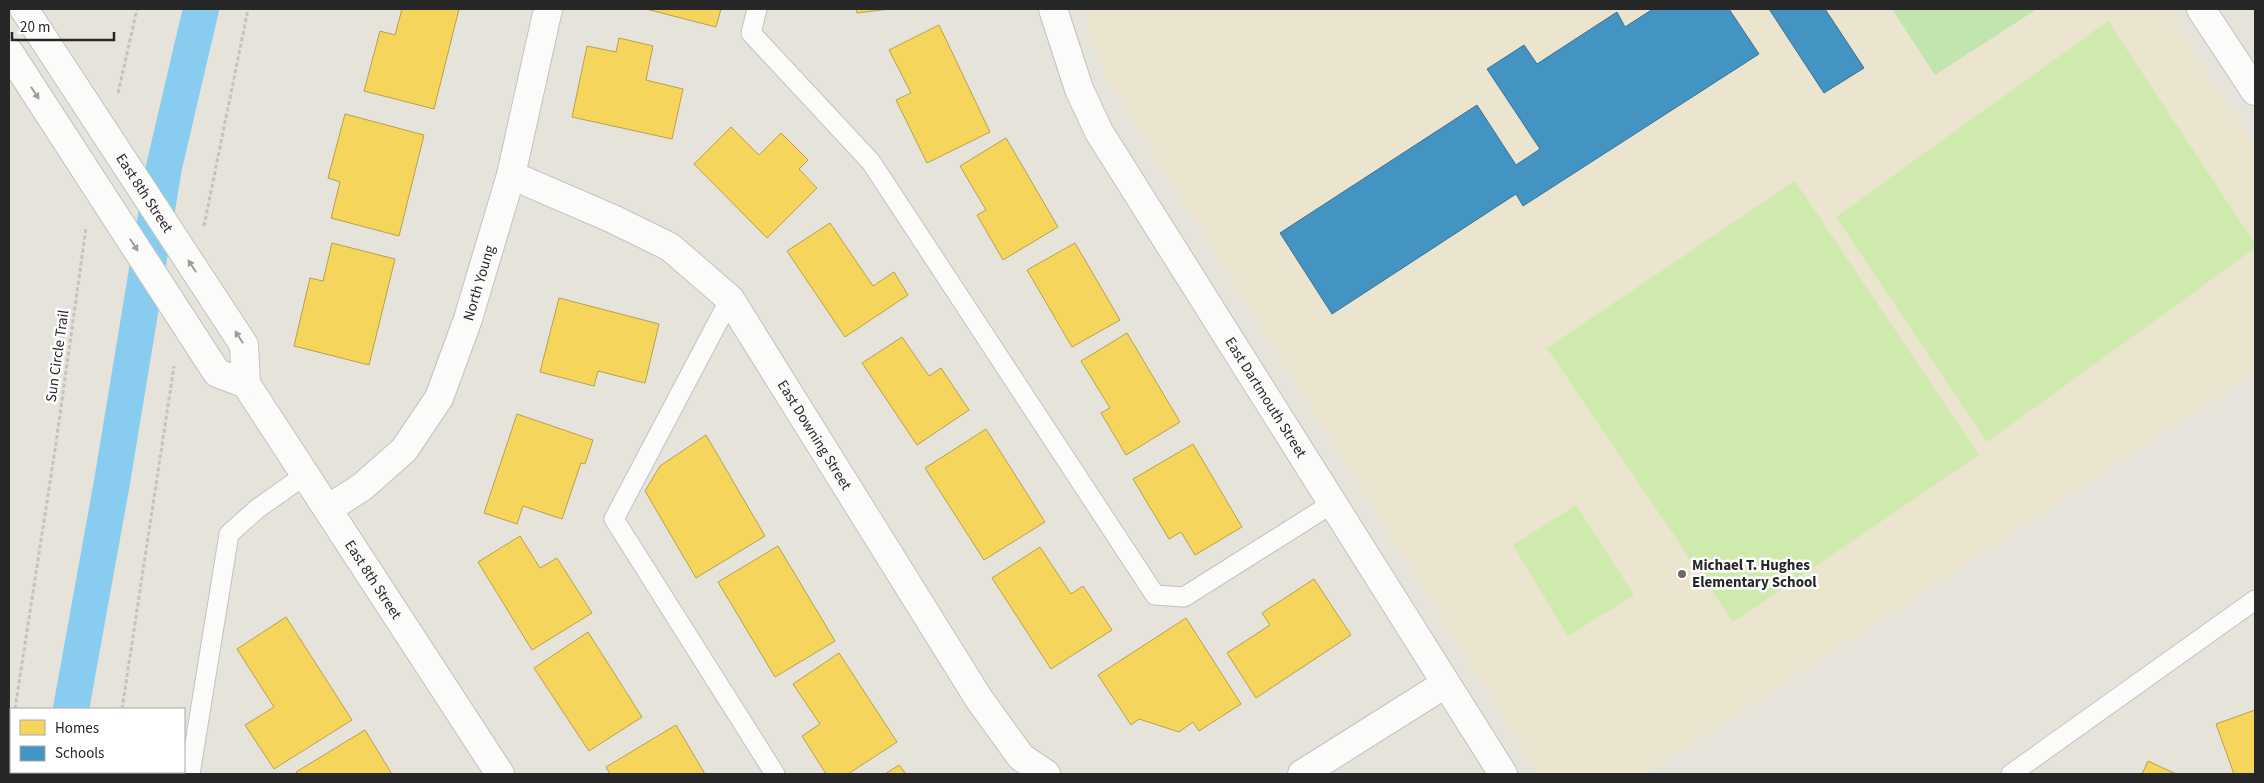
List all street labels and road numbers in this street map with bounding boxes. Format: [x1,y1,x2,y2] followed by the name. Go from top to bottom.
[110,150,178,237] street label: East 8th Street
[458,242,501,323] street label: North Young
[41,308,74,404] street label: Sun Circle Trail
[1220,333,1312,462] street label: East Dartmouth Street
[772,376,856,494] street label: East Downing Street
[339,536,407,624] street label: East 8th Street

